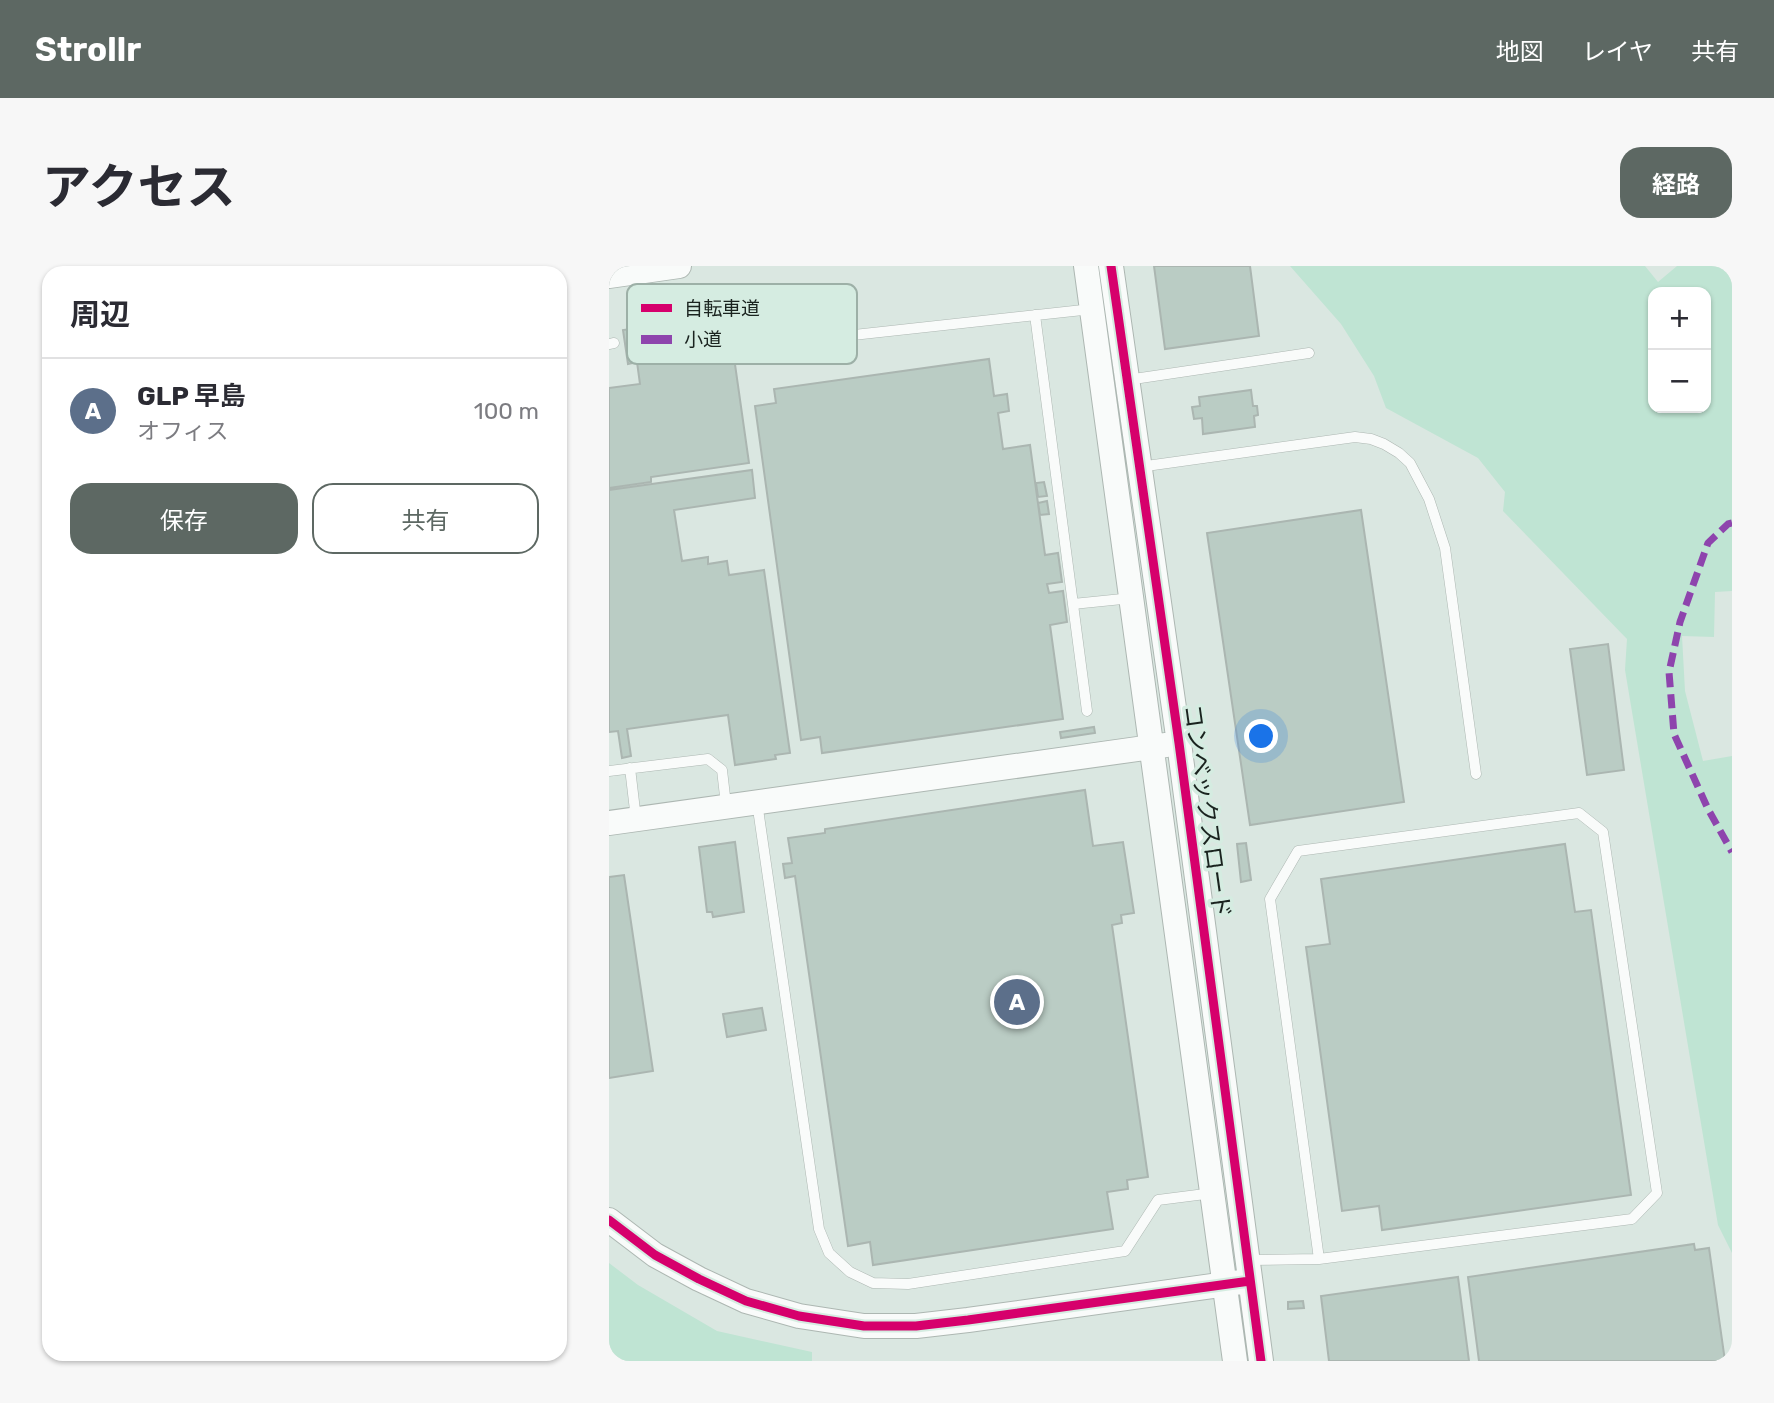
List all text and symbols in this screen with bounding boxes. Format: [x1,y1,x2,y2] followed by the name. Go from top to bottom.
[35,30,141,69] text: Strollr
[1496,38,1544,66] text: 地図
[1582,38,1653,66] text: レイヤ
[1691,38,1739,66] text: 共有
[1620,147,1732,218] button: 経路
[42,158,236,216] text: アクセス
[627,284,857,364] legend
[1648,287,1711,413] map controls
[1648,287,1711,350] button: +
[70,297,130,333] text: 周辺
[684,297,760,320] text: 自転車道
[684,328,722,351] text: 小道
[1648,350,1711,413] button: −
[137,381,246,412] text: GLP 早島
[85,397,101,425] text: A
[474,397,539,425] text: 100 m
[137,417,229,445] text: オフィス
[70,483,298,554] button: 保存
[312,483,539,554] button: 共有
[1178,702,1236,920] street label: コンベックスロード
[1244,719,1278,753] your location
[994,976,1040,1028] pin: A

